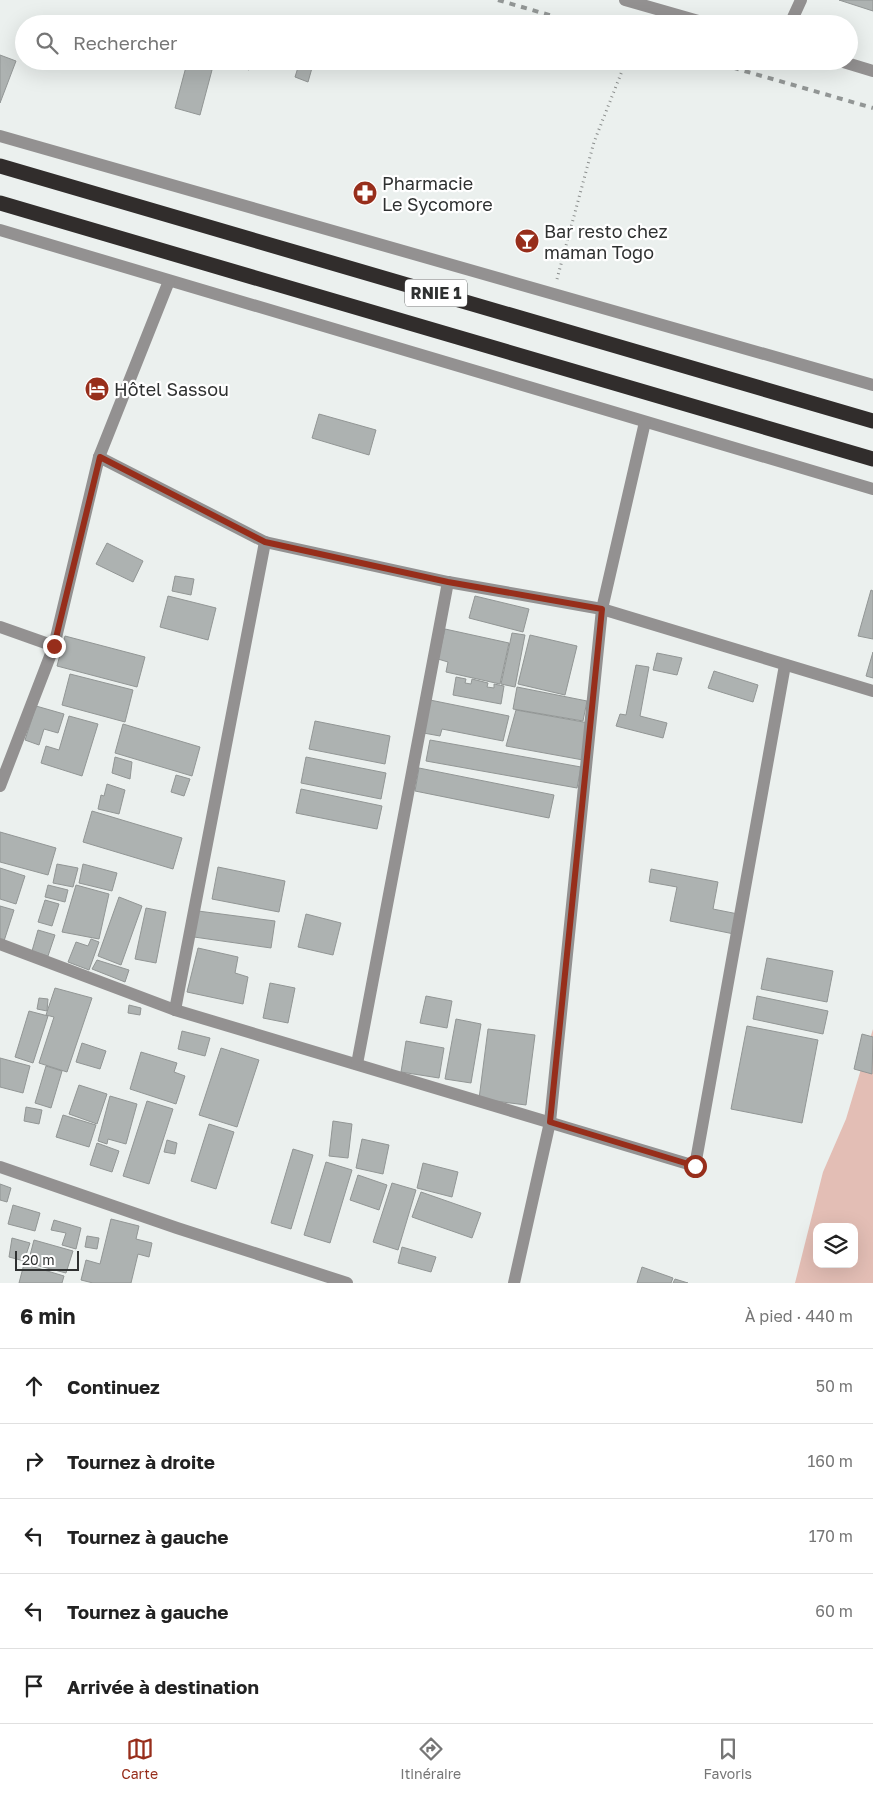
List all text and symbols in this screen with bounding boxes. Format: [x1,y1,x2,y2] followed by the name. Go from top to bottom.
[15,15,858,70] search box
[33,29,61,57] icon: search
[73,31,178,54] text: Rechercher
[382,172,493,215] place label: Pharmacie Le Sycomore
[352,180,378,206] pharmacy icon: Pharmacie Le Sycomore
[544,220,668,263] place label: Bar resto chez maman Togo
[514,228,540,254] bar icon: Bar resto chez maman Togo
[405,280,467,306] road number: RNIE 1
[84,376,110,402] hotel icon: Hôtel Sassou
[114,378,229,400] place label: Hôtel Sassou
[43,635,66,658] route end
[684,1155,707,1178] route start
[813,1223,858,1268] map controls
[813,1223,858,1268] button: layers
[15,1248,79,1271] scale bar
[22,1251,55,1268] text: 20 m
[20,1303,75,1329] text: 6 min
[745,1306,853,1326] text: À pied · 440 m
[20,1372,48,1400] icon: ahead
[67,1375,160,1398] text: Continuez
[816,1376,853,1396] text: 50 m
[20,1447,48,1475] icon: right
[67,1450,215,1473] text: Tournez à droite
[807,1451,853,1471] text: 160 m
[20,1522,48,1550] icon: left
[67,1525,228,1548] text: Tournez à gauche
[809,1526,853,1546] text: 170 m
[20,1597,48,1625] icon: left
[67,1600,228,1623] text: Tournez à gauche
[815,1601,853,1621] text: 60 m
[20,1672,48,1700] icon: arrive
[67,1675,259,1698] text: Arrivée à destination
[121,1735,158,1782] tab: Carte
[400,1735,461,1782] tab: Itinéraire
[704,1735,752,1782] tab: Favoris

